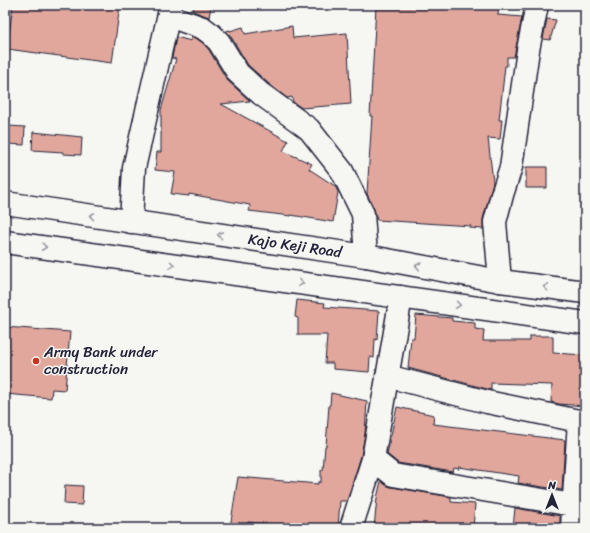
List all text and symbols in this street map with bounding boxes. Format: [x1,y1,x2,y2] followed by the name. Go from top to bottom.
[89,212,95,221] one-way arrow
[246,226,345,265] street label: Kajo Keji Road
[217,231,224,240] one-way arrow
[41,242,47,251] one-way arrow
[169,260,175,269] one-way arrow
[415,263,421,271] one-way arrow
[298,278,304,287] one-way arrow
[543,283,549,292] one-way arrow
[455,300,461,309] one-way arrow
[43,339,158,382] place label: Army Bank under construction
[31,356,41,366] marker: Army Bank under construction
[532,475,572,515] north arrow
[547,476,556,495] text: N

